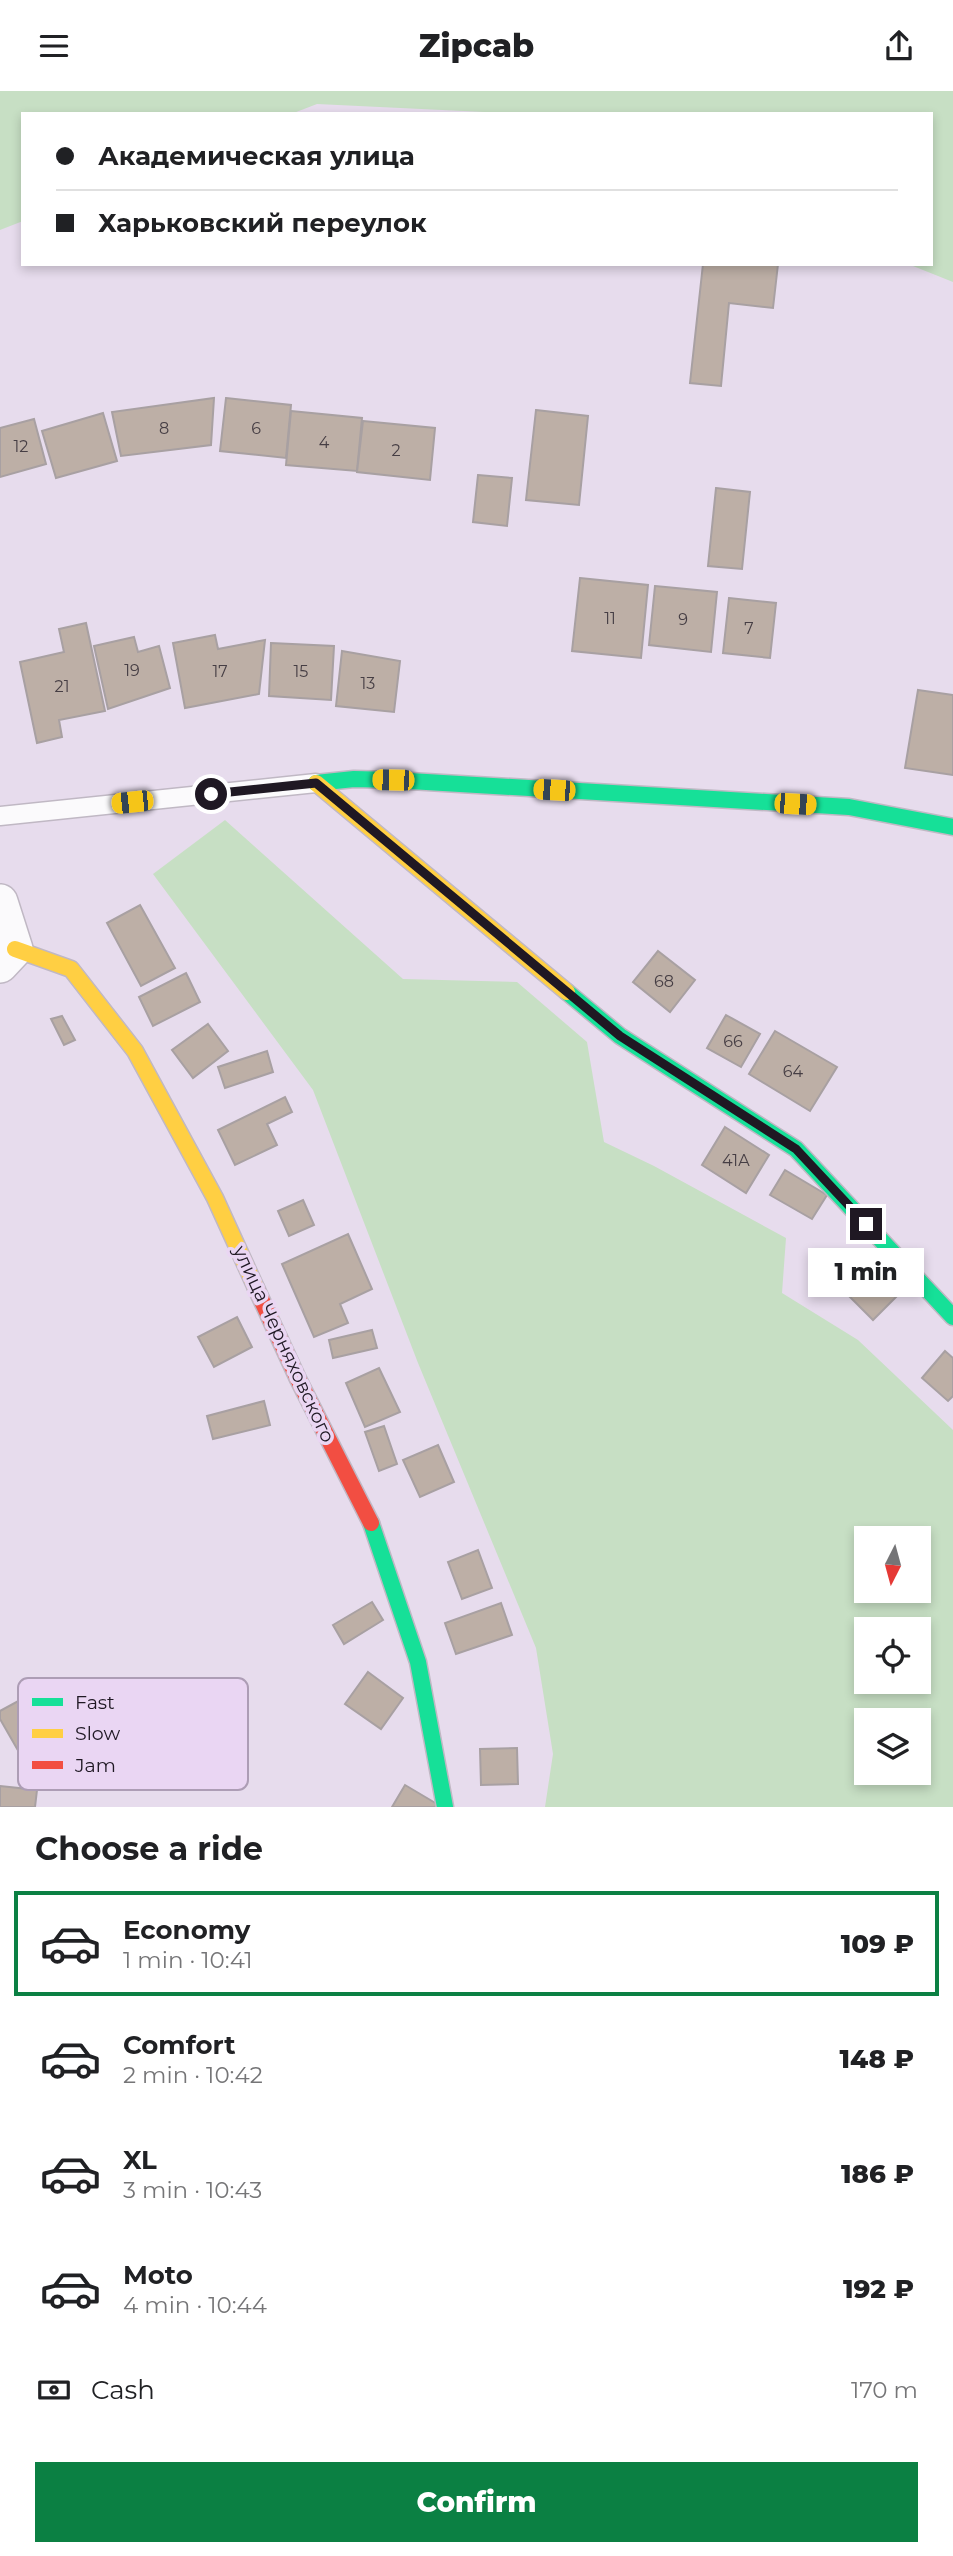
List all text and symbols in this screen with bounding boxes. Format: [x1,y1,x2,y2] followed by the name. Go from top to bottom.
[419,26,534,65] text: Zipcab
[35,27,73,65] icon: menu
[880,27,918,65] icon: share
[98,140,415,172] text: Академическая улица
[98,207,427,239] text: Харьковский переулок
[159,419,169,438] house number: 8
[251,419,261,438] house number: 6
[319,433,330,452] house number: 4
[14,437,28,456] house number: 12
[391,441,401,460] house number: 2
[604,609,616,628] house number: 11
[678,610,688,629] house number: 9
[744,619,754,638] house number: 7
[124,661,140,680] house number: 19
[212,662,228,681] house number: 17
[294,662,308,681] house number: 15
[361,674,375,693] house number: 13
[55,677,69,696] house number: 21
[372,769,415,791] car
[195,778,227,810] route start
[533,778,576,802] car
[111,789,154,815] car
[774,792,817,816] car
[654,972,674,991] house number: 68
[723,1032,743,1051] house number: 66
[783,1062,804,1081] house number: 64
[722,1151,750,1170] house number: 41А
[850,1208,882,1240] route end
[228,1241,340,1446] street label: улица Черняховского
[808,1249,924,1297] callout: 1 min
[834,1258,898,1286] text: 1 min
[854,1526,931,1603] north arrow
[854,1526,931,1785] map controls
[854,1617,931,1694] button: locate
[18,1678,248,1790] legend
[75,1691,115,1714] text: Fast
[854,1708,931,1785] button: layers
[75,1722,120,1745] text: Slow
[74,1754,116,1777] text: Jam
[35,1829,263,1868] text: Choose a ride
[39,1912,102,1975] icon: car
[123,1914,250,1946] text: Economy
[841,1928,914,1960] text: 109 ₽
[123,1946,253,1974] text: 1 min · 10:41
[39,2027,102,2090] icon: car
[123,2029,235,2061] text: Comfort
[840,2043,914,2075] text: 148 ₽
[123,2061,263,2089] text: 2 min · 10:42
[39,2142,102,2205] icon: car
[123,2144,157,2176] text: XL
[841,2158,914,2190] text: 186 ₽
[123,2176,262,2204] text: 3 min · 10:43
[39,2257,102,2320] icon: car
[123,2259,193,2291] text: Moto
[843,2273,914,2305] text: 192 ₽
[123,2291,267,2319] text: 4 min · 10:44
[35,2371,73,2409] icon: cash
[91,2374,155,2406] text: Cash
[851,2376,918,2404] text: 170 m
[35,2462,918,2542] button: Confirm

